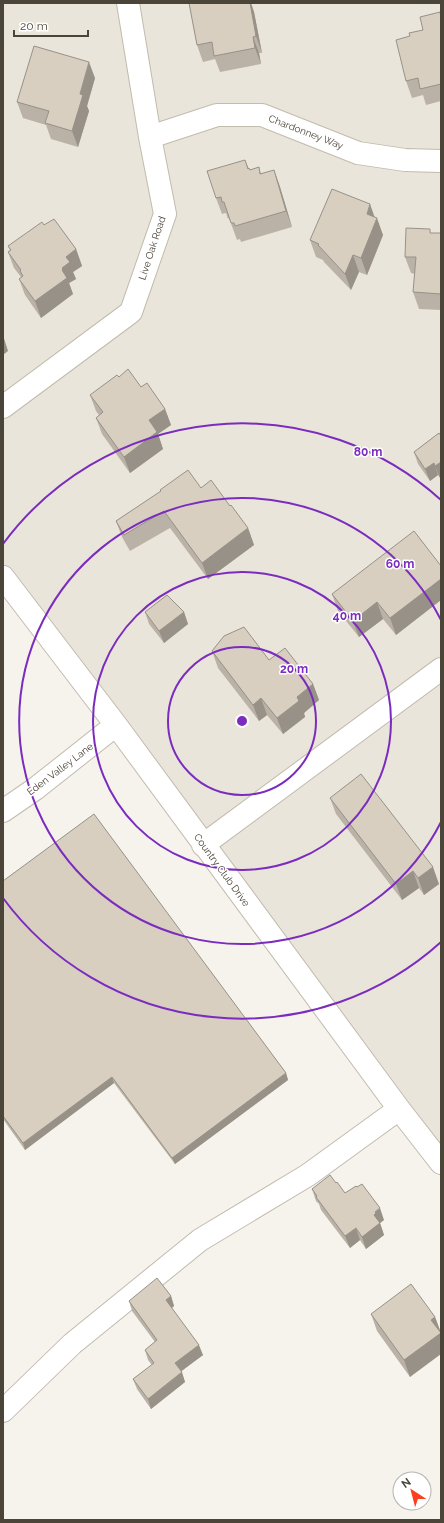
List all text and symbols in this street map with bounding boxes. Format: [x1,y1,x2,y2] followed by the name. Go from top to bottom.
[14,12,88,38] scale bar
[20,19,48,33] text: 20 m
[267,113,345,152] street label: Chardonney Way
[137,215,167,281] street label: Live Oak Road
[354,445,382,459] text: 80 m
[386,557,414,571] text: 60 m
[333,609,361,623] text: 40 m
[280,662,308,676] text: 20 m
[235,714,249,728] centre of rings
[25,741,95,797] street label: Eden Valley Lane
[192,831,252,909] street label: Country Club Drive
[392,1471,432,1511] north arrow
[399,1476,414,1491] text: N

